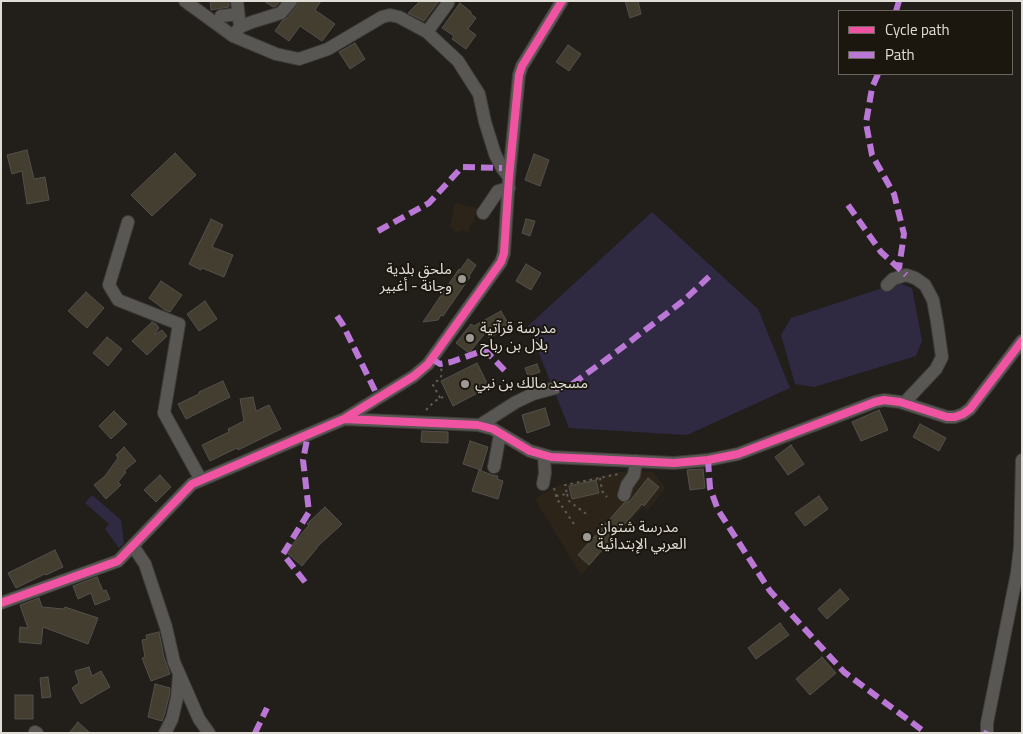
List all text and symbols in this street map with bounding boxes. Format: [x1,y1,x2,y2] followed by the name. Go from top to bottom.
[838,10,1013,75] legend
[885,18,950,41] text: Cycle path
[885,43,915,66] text: Path
[380,261,452,296] place label: ملحق بلدية وجانة - أغبير
[456,273,468,285] marker: ملحق بلدية وجانة - أغبير
[480,320,556,355] place label: مدرسة قرآتية بلال بن رباح
[464,332,476,344] marker: مدرسة قرآتية بلال بن رباح
[475,375,588,393] place label: مسجد مالك بن نبي
[459,378,471,390] marker: مسجد مالك بن نبي
[597,519,687,554] place label: مدرسة شتوان العربي الإبتدائية
[581,531,593,543] marker: مدرسة شتوان العربي الإبتدائية

